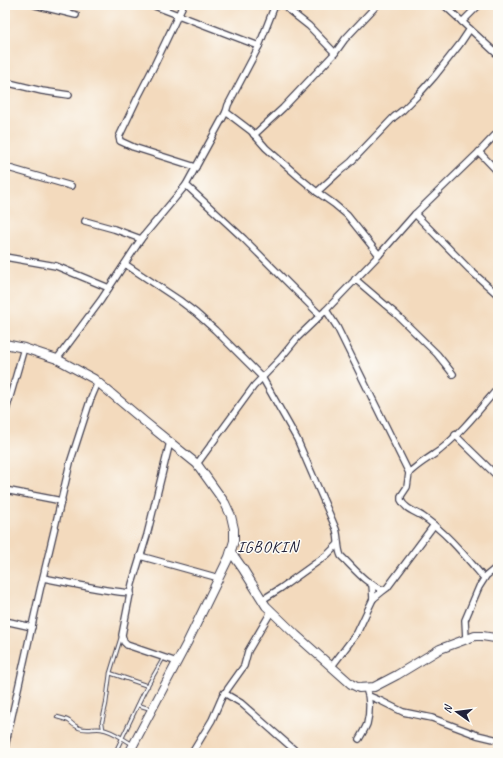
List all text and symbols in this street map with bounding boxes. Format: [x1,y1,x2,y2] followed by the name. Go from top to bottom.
[237,537,300,557] district label: IGBOKIN
[437,692,477,732] north arrow
[440,702,455,715] text: N

